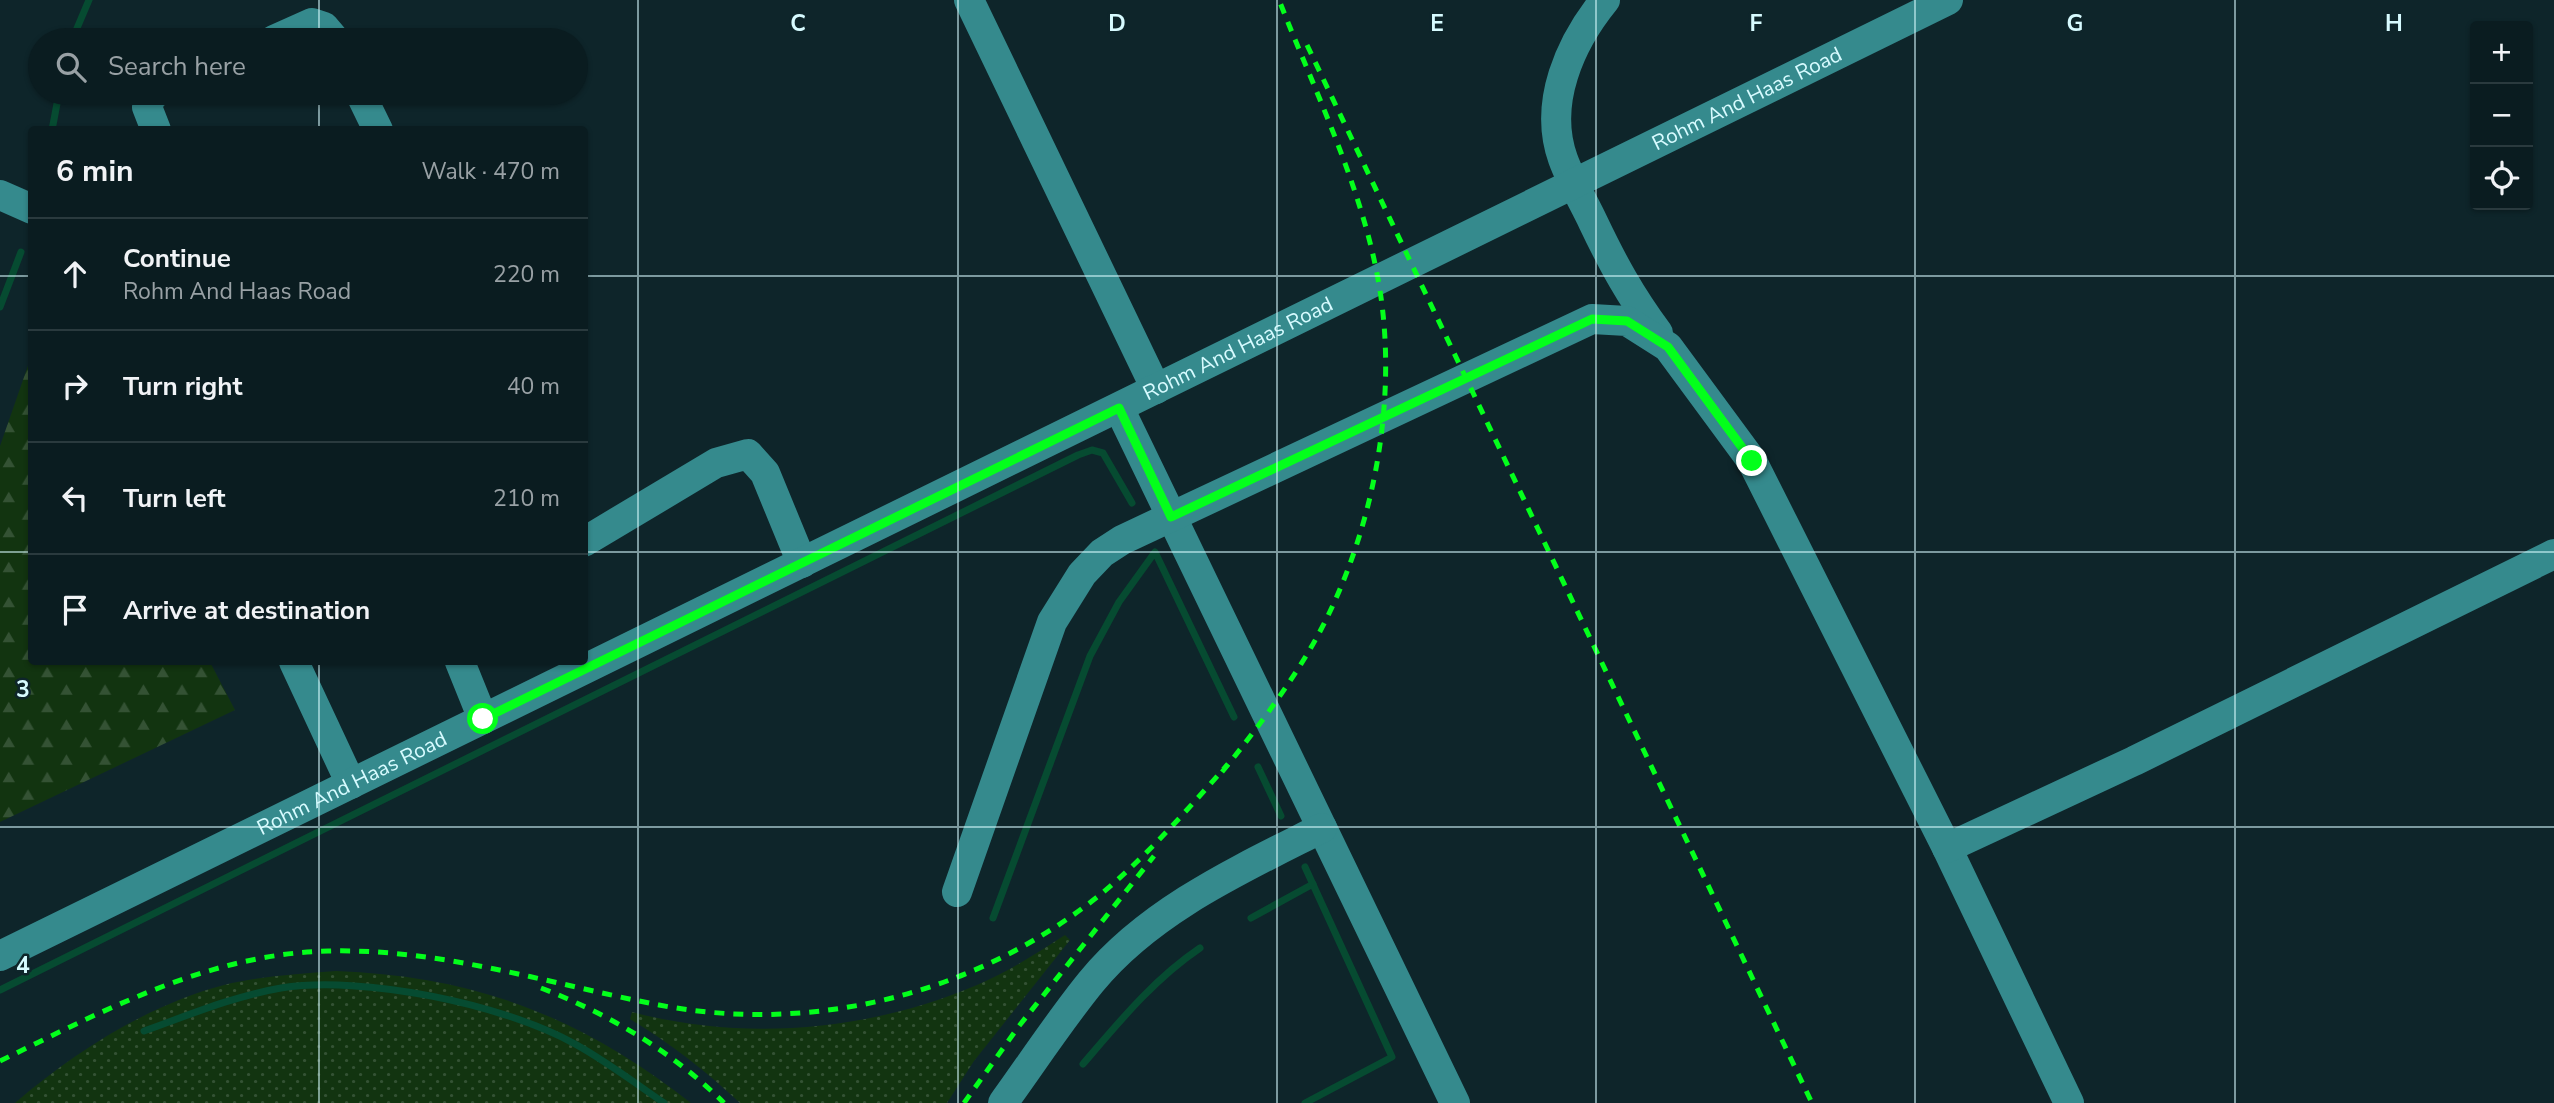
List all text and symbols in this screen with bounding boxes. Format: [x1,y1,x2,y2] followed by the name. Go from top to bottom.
[790,8,806,39] text: C
[1108,8,1126,39] text: D
[1430,8,1444,39] text: E
[1750,8,1763,39] text: F
[2067,8,2083,39] text: G
[2385,8,2403,39] text: H
[2470,21,2533,210] map controls
[2470,21,2533,84] button: +
[28,28,588,105] search box
[1647,40,1847,157] street label: Rohm And Haas Road
[52,48,90,86] icon: search
[108,49,246,84] text: Search here
[2470,84,2533,147] button: −
[2470,147,2533,210] button: locate
[56,151,134,192] text: 6 min
[421,156,560,187] text: Walk · 470 m
[123,241,231,276] text: Continue
[56,255,94,293] icon: ahead
[493,259,560,290] text: 220 m
[123,276,351,307] text: Rohm And Haas Road
[1138,290,1338,407] street label: Rohm And Haas Road
[56,367,94,405] icon: right
[123,369,242,404] text: Turn right
[507,371,560,402] text: 40 m
[1736,445,1767,476] route end
[56,479,94,517] icon: left
[123,481,226,516] text: Turn left
[493,483,560,514] text: 210 m
[56,591,94,629] icon: arrive
[123,593,370,628] text: Arrive at destination
[16,674,30,705] text: 3
[467,703,498,734] route start
[252,725,452,842] street label: Rohm And Haas Road
[16,950,30,981] text: 4

